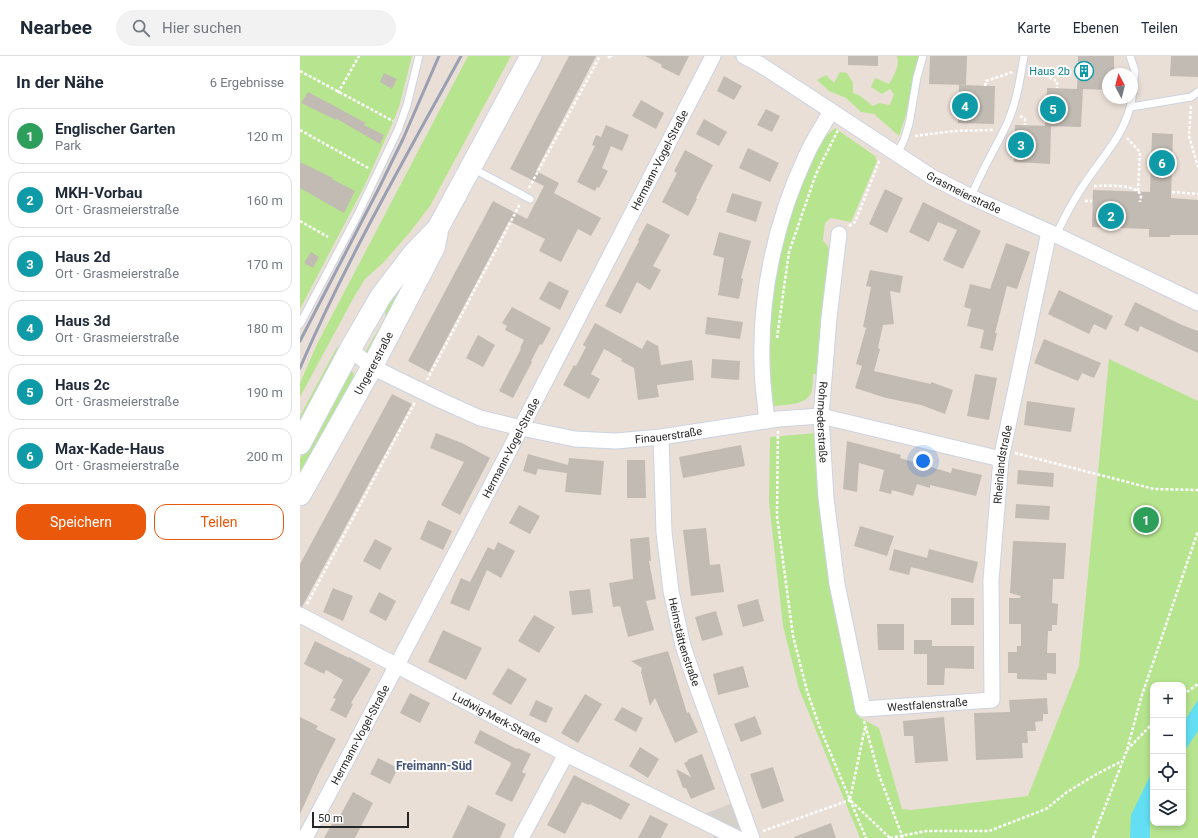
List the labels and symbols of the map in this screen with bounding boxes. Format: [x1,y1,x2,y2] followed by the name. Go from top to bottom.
[1073,60,1095,82] building icon: Haus 2b
[1029,65,1070,78] place label: Haus 2b
[1102,68,1138,104] north arrow
[952,91,978,121] pin: 4
[1040,94,1066,124] pin: 5
[628,108,691,212] street label: Hermann-Vogel-Straße
[1008,130,1034,160] pin: 3
[1149,148,1175,178] pin: 6
[924,169,1003,216] street label: Grasmeierstraße
[1098,201,1124,231] pin: 2
[351,329,396,397] street label: Ungererstraße
[815,381,830,463] street label: Rohmederstraße
[479,395,542,500] street label: Hermann-Vogel-Straße
[634,424,703,446] street label: Finauerstraße
[991,424,1015,504] street label: Rheinlandstraße
[913,451,933,471] your location
[1133,505,1159,535] pin: 1
[666,596,703,688] street label: Heimstättenstraße
[328,683,392,787] street label: Hermann-Vogel-Straße
[450,689,543,746] street label: Ludwig-Merk-Straße
[887,695,968,714] street label: Westfalenstraße
[396,759,472,773] district label: Freimann-Süd
[312,810,409,829] scale bar

